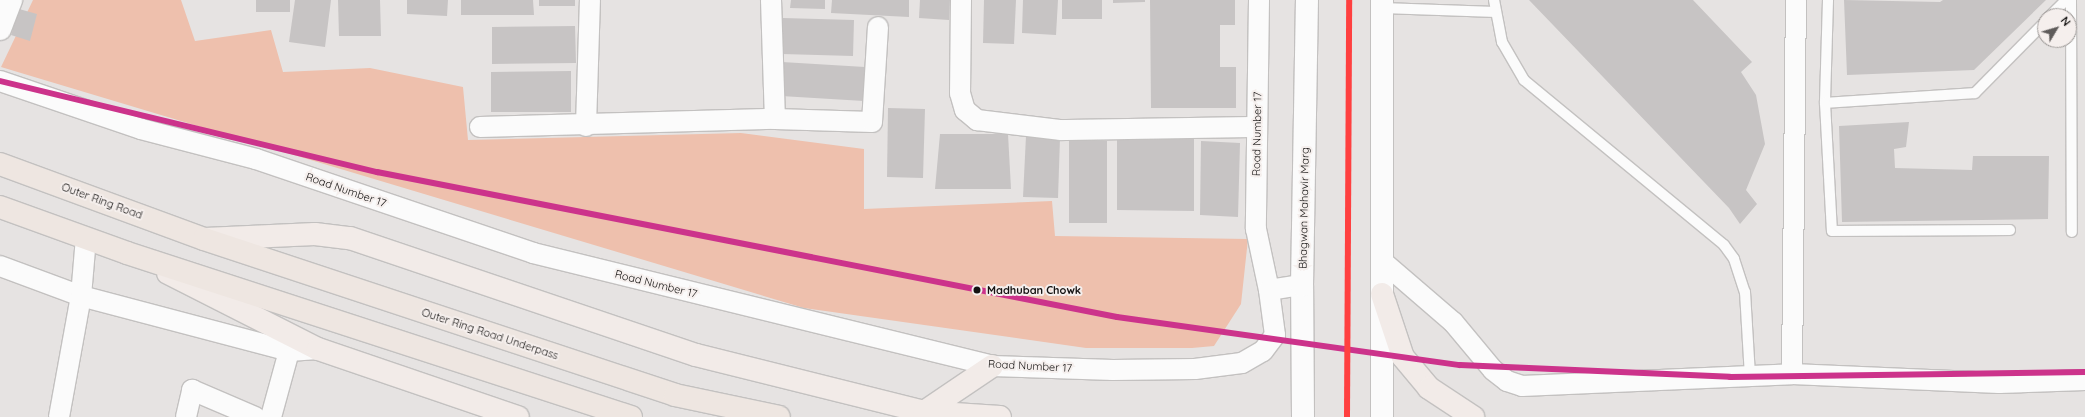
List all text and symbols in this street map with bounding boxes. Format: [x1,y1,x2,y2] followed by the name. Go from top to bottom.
[2037,8,2077,48] north arrow
[2058,14,2074,29] text: N
[1250,92,1264,176] street label: Road Number 17
[1296,147,1312,269] street label: Bhagwan Mahavir Marg
[304,170,388,210] street label: Road Number 17
[60,180,144,222] street label: Outer Ring Road
[613,267,699,301] street label: Road Number 17
[970,283,984,297] marker: Madhuban Chowk
[987,283,1081,297] place label: Madhuban Chowk
[420,306,560,362] street label: Outer Ring Road Underpass
[987,357,1073,375] street label: Road Number 17

